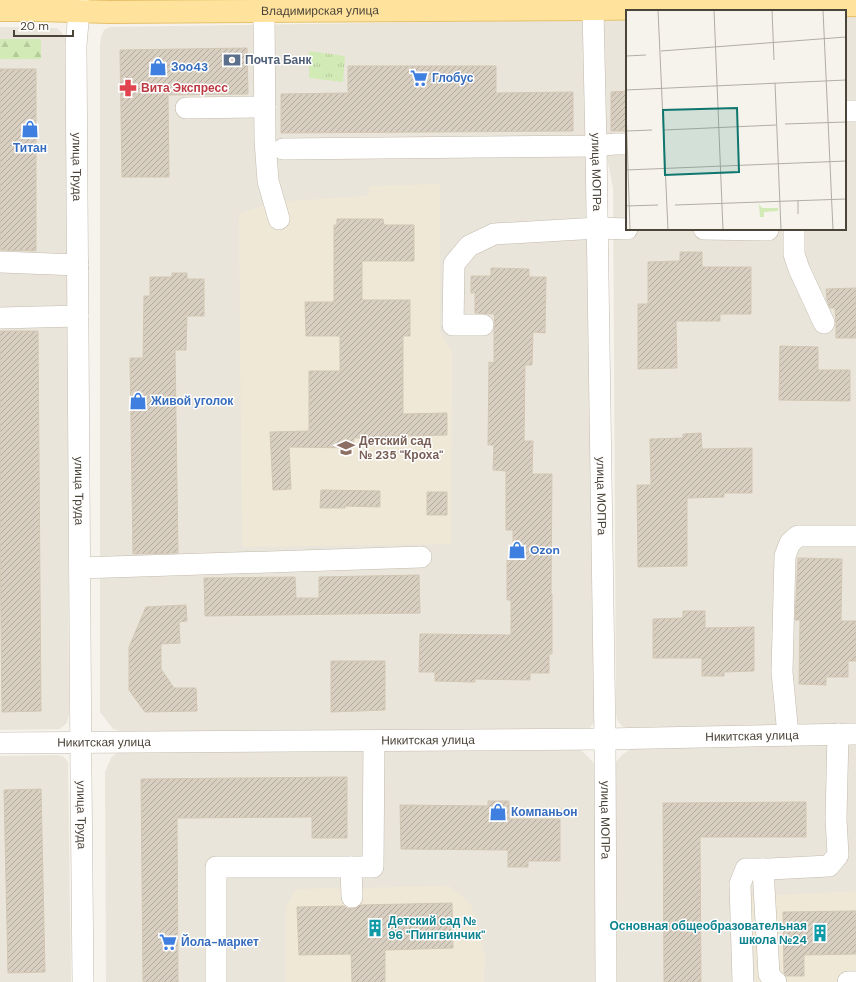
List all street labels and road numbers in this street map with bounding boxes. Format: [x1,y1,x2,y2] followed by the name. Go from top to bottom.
[261,2,379,19] street label: Владимирская улица
[69,132,85,202] street label: улица Труда
[588,133,605,212] street label: улица МОПРа
[71,456,87,526] street label: улица Труда
[593,457,610,536] street label: улица МОПРа
[705,727,799,745] street label: Никитская улица
[381,732,475,748] street label: Никитская улица
[57,734,151,751] street label: Никитская улица
[73,780,90,850] street label: улица Труда
[597,781,613,859] street label: улица МОПРа

